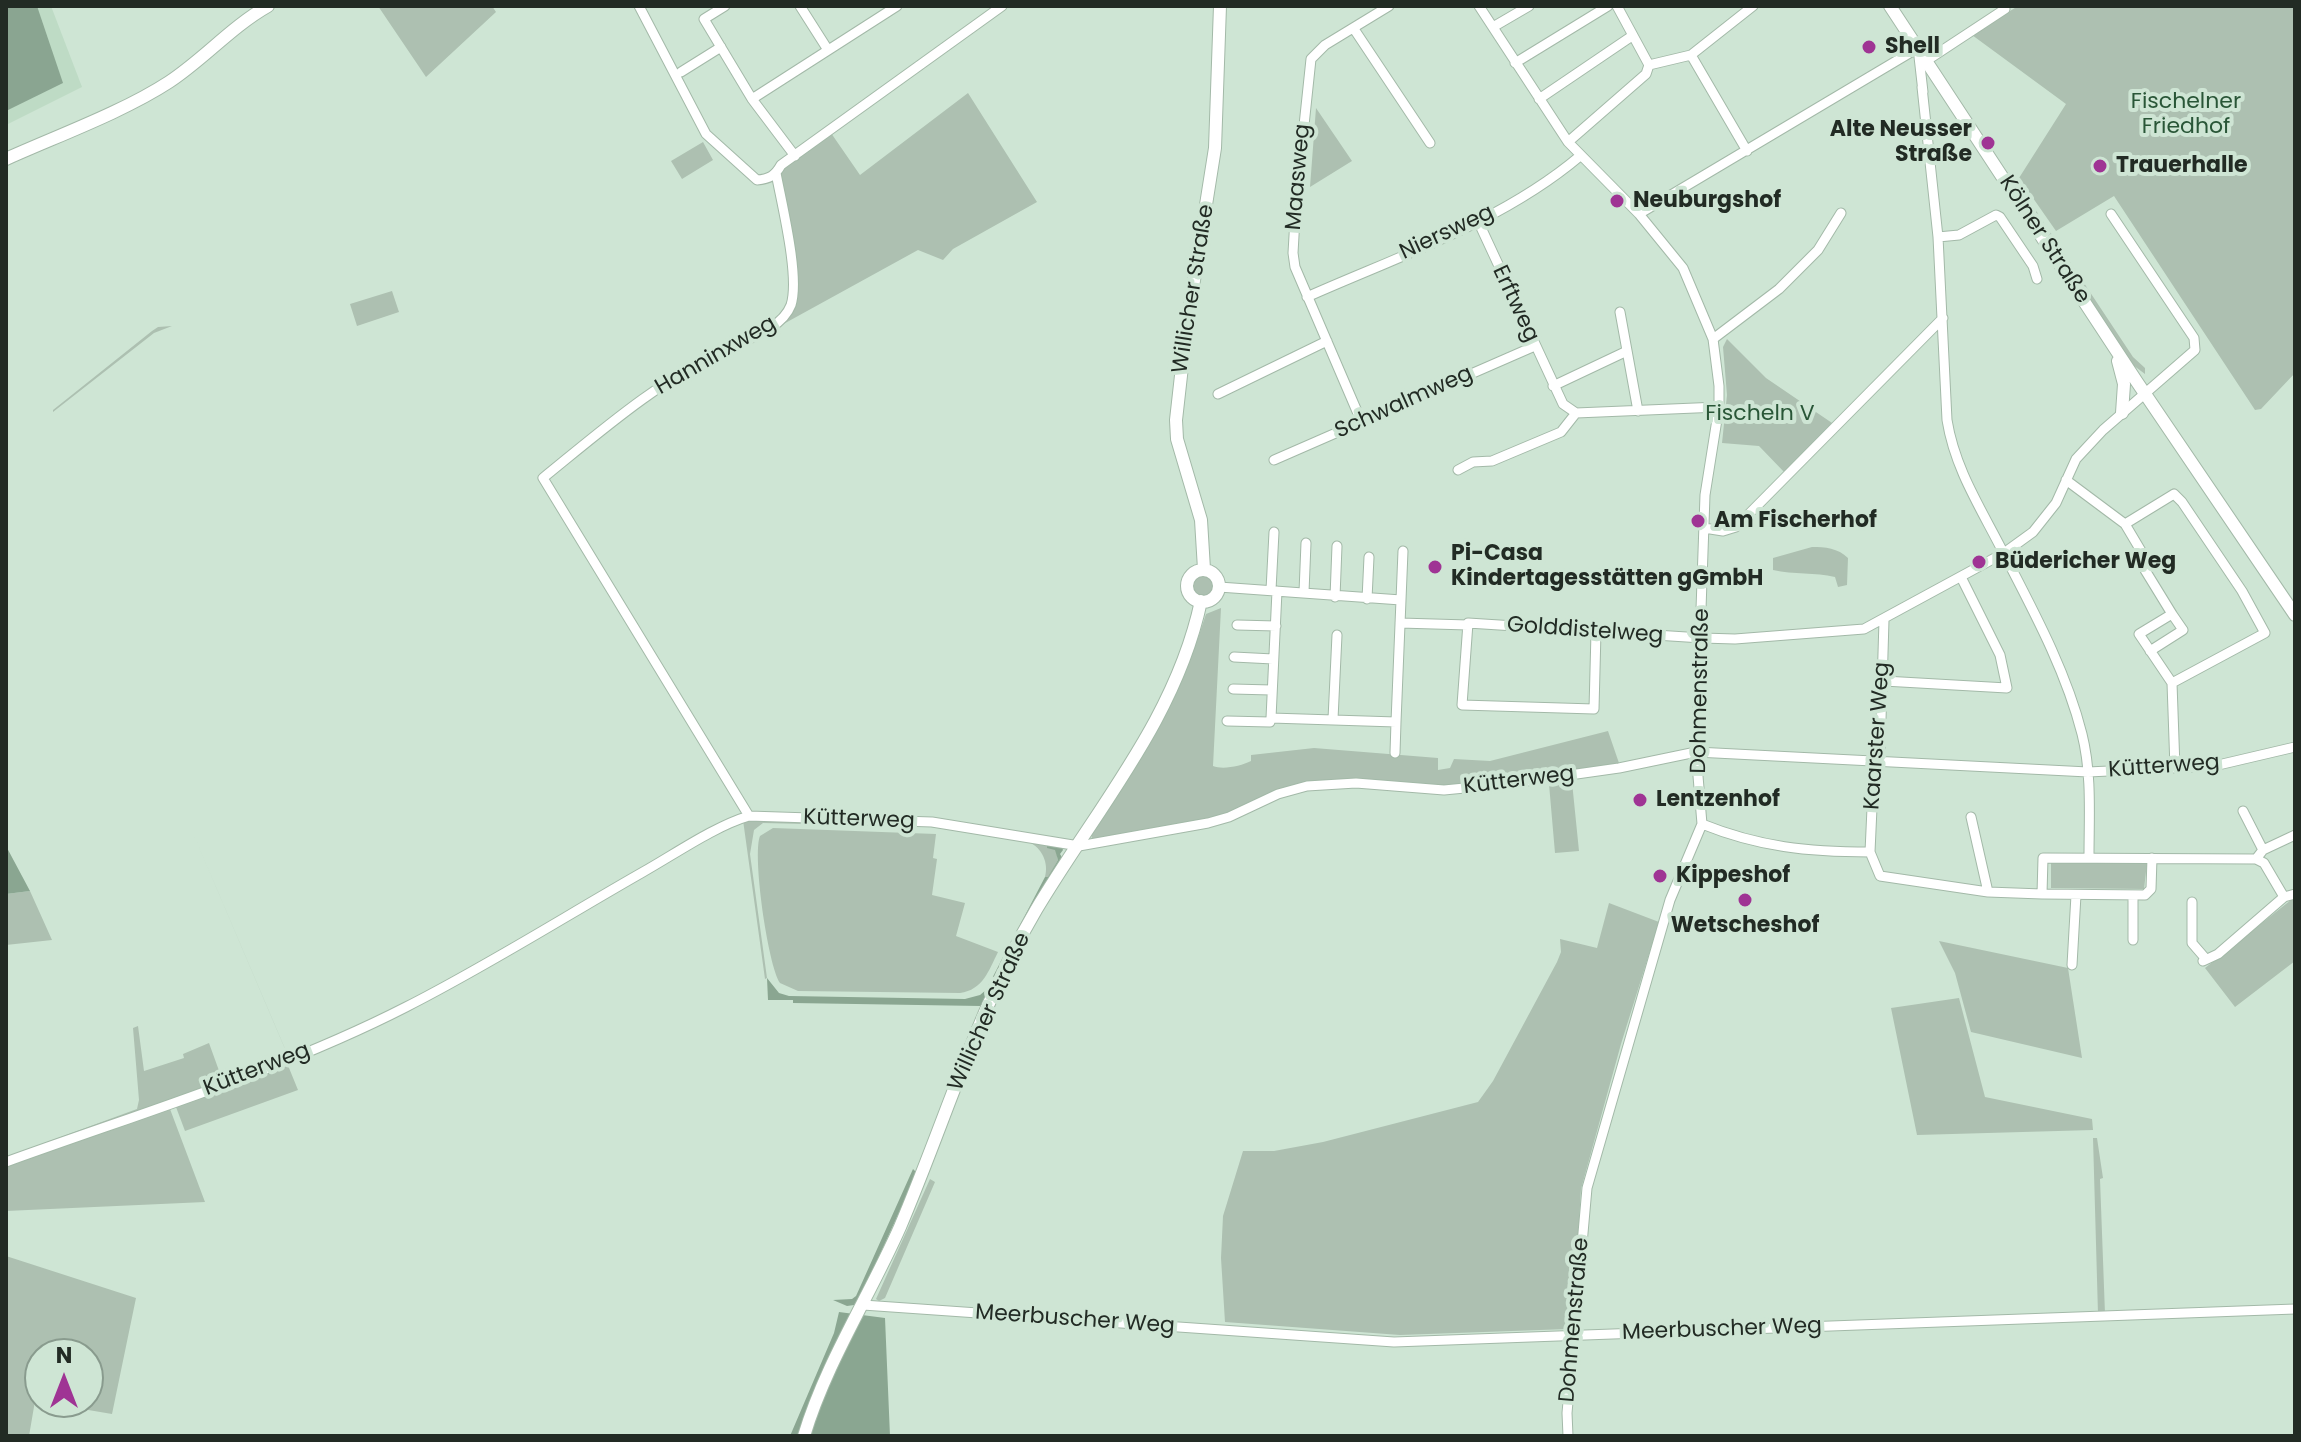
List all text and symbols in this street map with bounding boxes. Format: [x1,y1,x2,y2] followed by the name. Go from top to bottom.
[1885,34,1940,60] place label: Shell
[1860,38,1878,56] marker: Shell
[2131,89,2241,140] park label: Fischelner Friedhof
[1830,117,1972,168] place label: Alte Neusser Straße
[1281,123,1317,231] street label: Maasweg
[1979,134,1997,152] marker: Alte Neusser Straße
[2116,153,2247,179] place label: Trauerhalle
[2091,157,2109,175] marker: Trauerhalle
[1993,171,2095,309] street label: Kölner Straße
[1633,188,1781,214] place label: Neuburgshof
[1608,192,1626,210] marker: Neuburgshof
[1396,200,1498,266] street label: Niersweg
[1168,203,1220,375] street label: Willicher Straße
[1486,262,1544,346] street label: Erftweg
[651,311,781,401] street label: Hanninxweg
[1331,361,1477,445] street label: Schwalmweg
[1705,401,1815,427] park label: Fischeln V
[1714,508,1877,534] place label: Am Fischerhof
[1689,512,1707,530] marker: Am Fischerhof
[1451,541,1763,592] place label: Pi-Casa Kindertagesstätten gGmbH
[1995,549,2176,575] place label: Büdericher Weg
[1970,553,1988,571] marker: Büdericher Weg
[1426,558,1444,576] marker: Pi-Casa Kindertagesstätten gGmbH
[1686,608,1716,774] street label: Dohmenstraße
[1506,612,1664,650] street label: Golddistelweg
[1860,661,1896,811] street label: Kaarster Weg
[2107,750,2221,784] street label: Kütterweg
[1462,761,1576,801] street label: Kütterweg
[1656,787,1780,813] place label: Lentzenhof
[1631,791,1649,809] marker: Lentzenhof
[803,805,915,835] street label: Kütterweg
[1676,863,1790,889] place label: Kippeshof
[1651,867,1669,885] marker: Kippeshof
[1736,891,1754,909] marker: Wetscheshof
[1671,913,1819,939] place label: Wetscheshof
[943,929,1037,1095] street label: Willicher Straße
[200,1038,314,1102] street label: Kütterweg
[1555,1237,1595,1403] street label: Dohmenstraße
[974,1300,1176,1340] street label: Meerbuscher Weg
[1622,1313,1822,1347] street label: Meerbuscher Weg
[24,1338,104,1418] north arrow
[56,1340,72,1371] text: N

